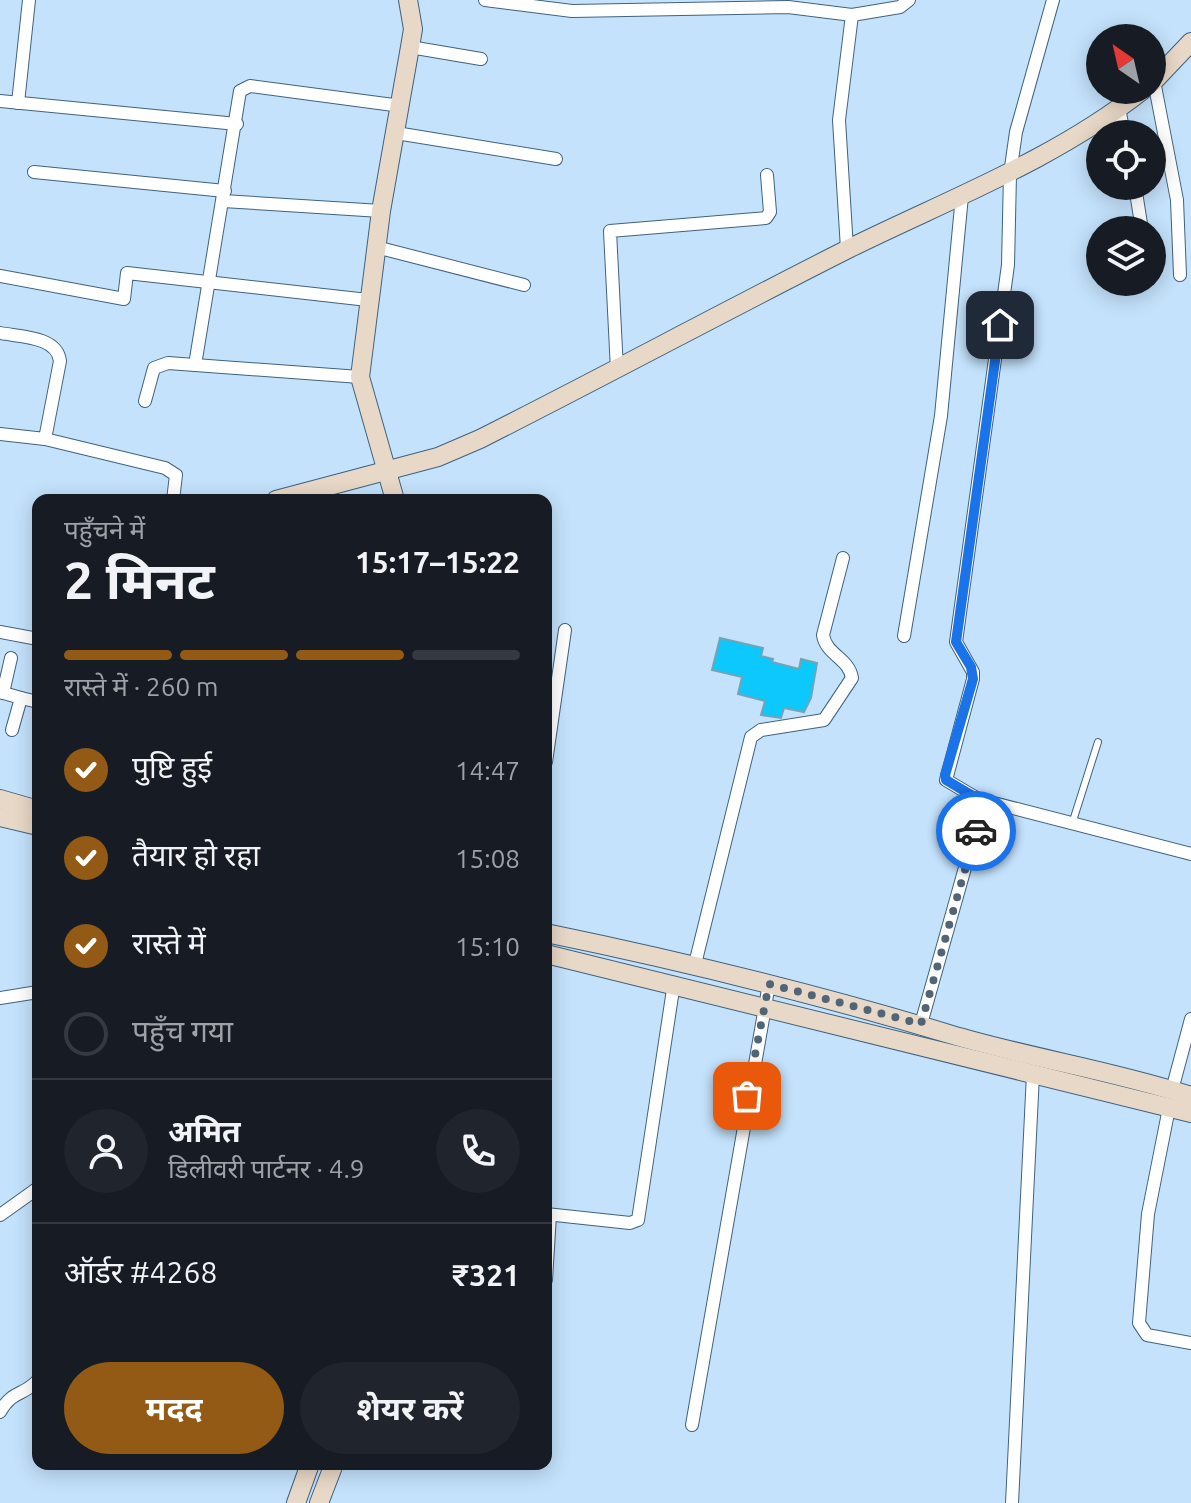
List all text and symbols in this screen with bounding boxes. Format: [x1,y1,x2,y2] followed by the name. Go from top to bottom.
[1086,24,1166,104] north arrow
[1086,24,1166,296] map controls
[1086,120,1166,200] button: locate
[1086,216,1166,296] button: layers
[966,291,1034,359] pin
[978,303,1022,347] icon: home
[64,515,145,544] text: पहुँचने में
[355,545,520,579] text: 15:17–15:22
[64,551,215,609] text: 2 मिनट
[64,672,219,701] text: रास्ते में · 260 m
[64,748,108,792] icon: check
[132,750,212,784] text: पुष्टि हुई
[455,756,520,785] text: 14:47
[936,791,1016,871] courier
[954,809,998,853] icon: car
[64,836,108,880] icon: check
[132,838,260,872] text: तैयार हो रहा
[455,844,520,873] text: 15:08
[64,924,108,968] icon: check
[132,926,206,960] text: रास्ते में
[455,932,520,961] text: 15:10
[132,1014,233,1048] text: पहुँच गया
[713,1062,781,1130] pin
[725,1074,769,1118] icon: bag
[64,1109,148,1193] button: person
[436,1109,520,1193] button: phone
[168,1114,241,1148] text: अमित
[168,1154,364,1183] text: डिलीवरी पार्टनर · 4.9
[64,1255,217,1289] text: ऑर्डर #4268
[452,1258,520,1292] text: ₹321
[64,1362,284,1454] button: मदद
[300,1362,520,1454] button: शेयर करें

